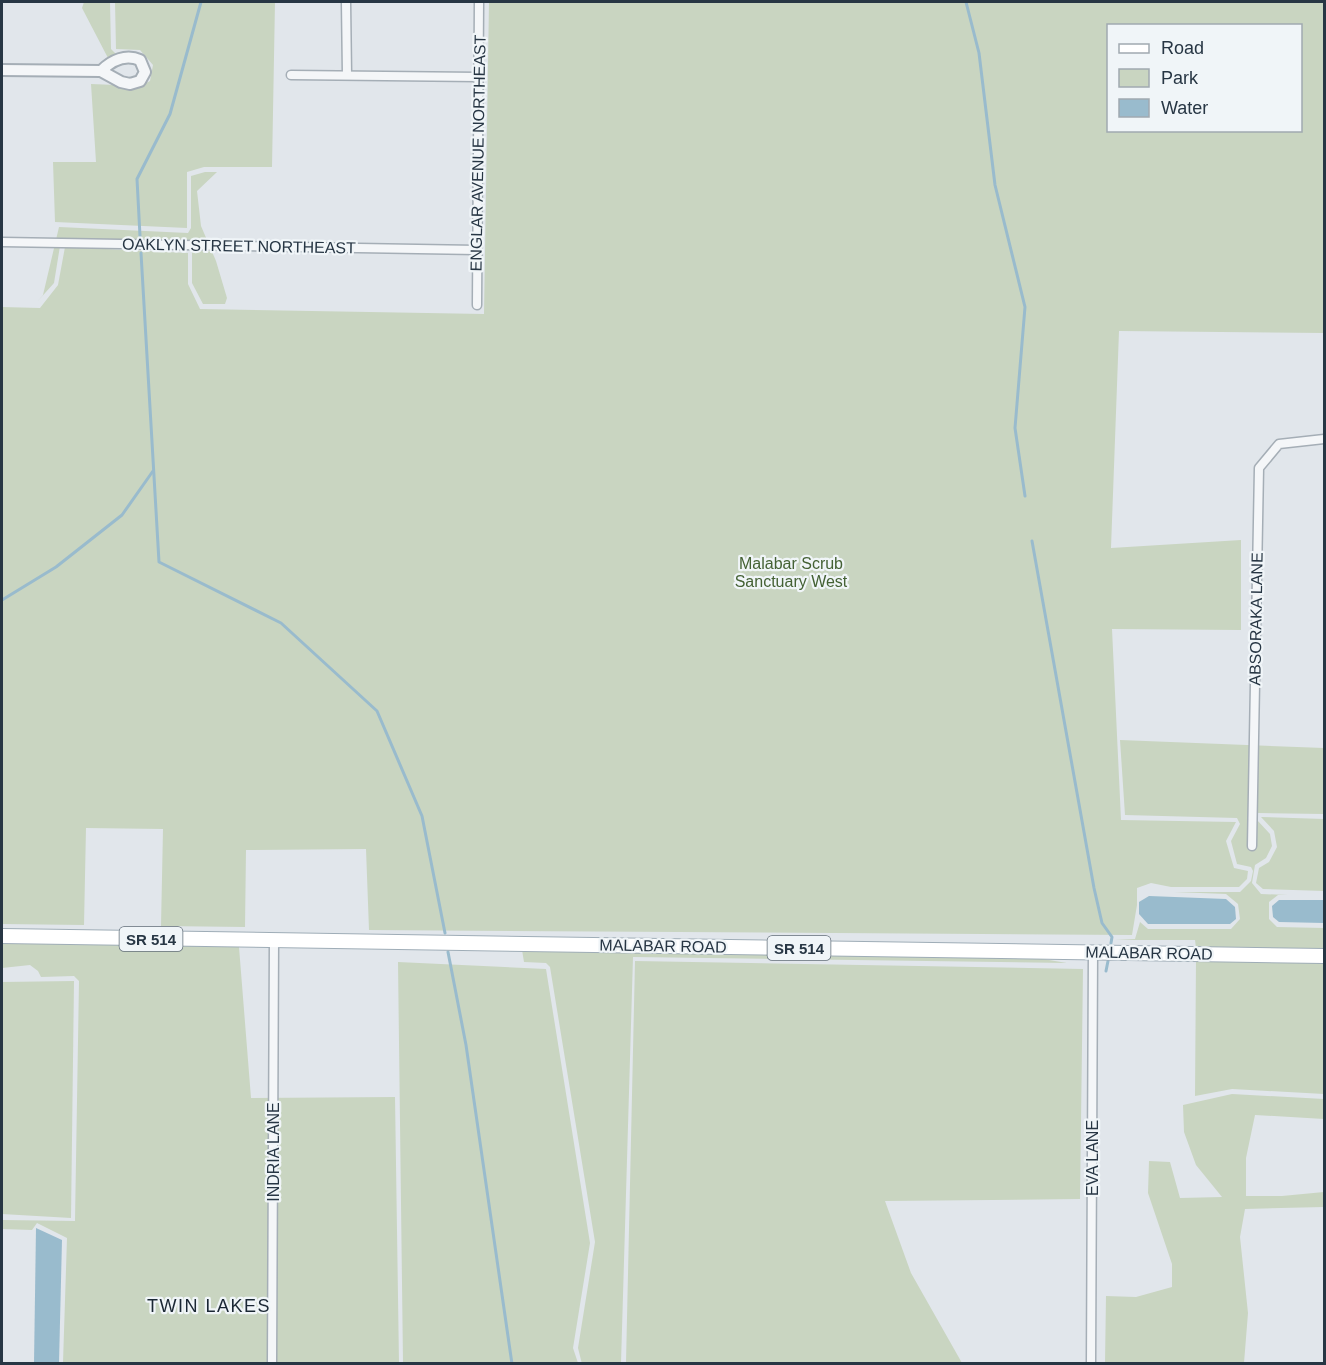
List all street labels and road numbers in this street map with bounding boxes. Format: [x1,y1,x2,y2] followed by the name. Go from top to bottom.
[467,34,489,272] street label: ENGLAR AVENUE NORTHEAST
[122,235,356,257] street label: OAKLYN STREET NORTHEAST
[1246,552,1266,686] street label: ABSORAKA LANE
[120,927,182,951] road number: SR 514
[599,936,727,956] street label: MALABAR ROAD
[768,936,830,960] road number: SR 514
[1085,943,1213,963] street label: MALABAR ROAD
[265,1102,282,1202] street label: INDRIA LANE
[1084,1120,1101,1196] street label: EVA LANE

